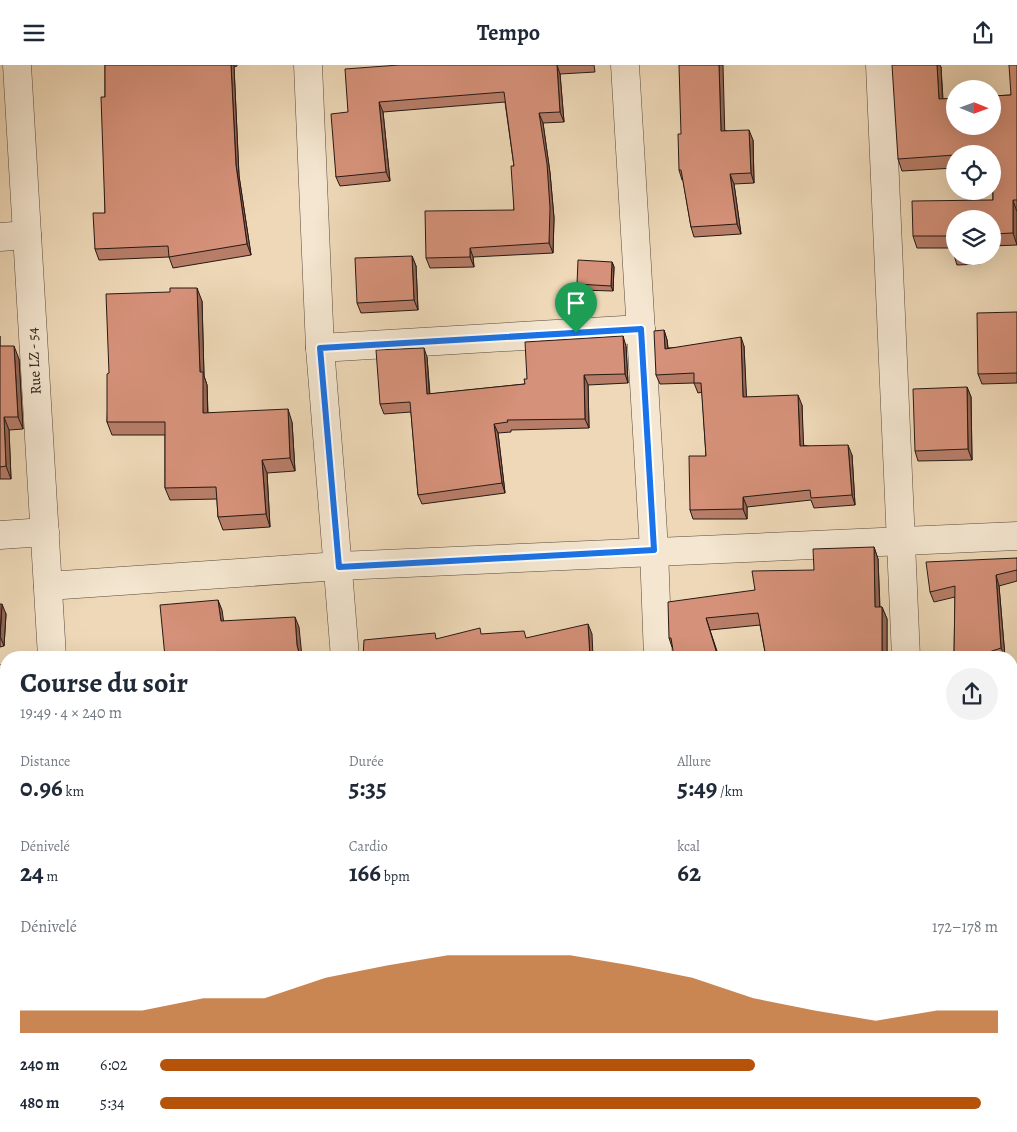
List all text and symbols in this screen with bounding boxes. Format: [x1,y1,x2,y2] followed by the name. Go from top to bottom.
[477,18,540,48] text: Tempo
[20,19,48,47] icon: menu
[969,19,997,47] icon: share
[946,80,1001,135] north arrow
[946,80,1001,265] map controls
[946,145,1001,200] button: locate
[946,210,1001,265] button: layers
[555,282,597,333] pin
[562,289,590,317] icon: arrive
[22,327,46,395] street label: Rue LZ - 54
[20,664,188,702] text: Course du soir
[946,668,998,720] button: share
[20,702,122,724] text: 19:49 · 4 × 240 m
[20,752,70,771] text: Distance
[349,752,384,771] text: Durée
[677,752,711,771] text: Allure
[20,771,63,805] text: 0.96
[349,771,387,805] text: 5:35
[677,771,717,805] text: 5:49
[63,782,84,801] text: km
[717,782,743,801] text: /km
[20,837,70,856] text: Dénivelé
[349,837,388,856] text: Cardio
[677,837,700,856] text: kcal
[20,856,44,890] text: 24
[349,856,381,890] text: 166
[677,856,701,890] text: 62
[44,867,58,886] text: m
[381,867,410,886] text: bpm
[20,916,77,938] text: Dénivelé
[932,916,998,938] text: 172–178 m
[20,1054,60,1076] text: 240 m
[100,1054,127,1076] text: 6:02
[20,1092,59,1114] text: 480 m
[100,1092,125,1114] text: 5:34

